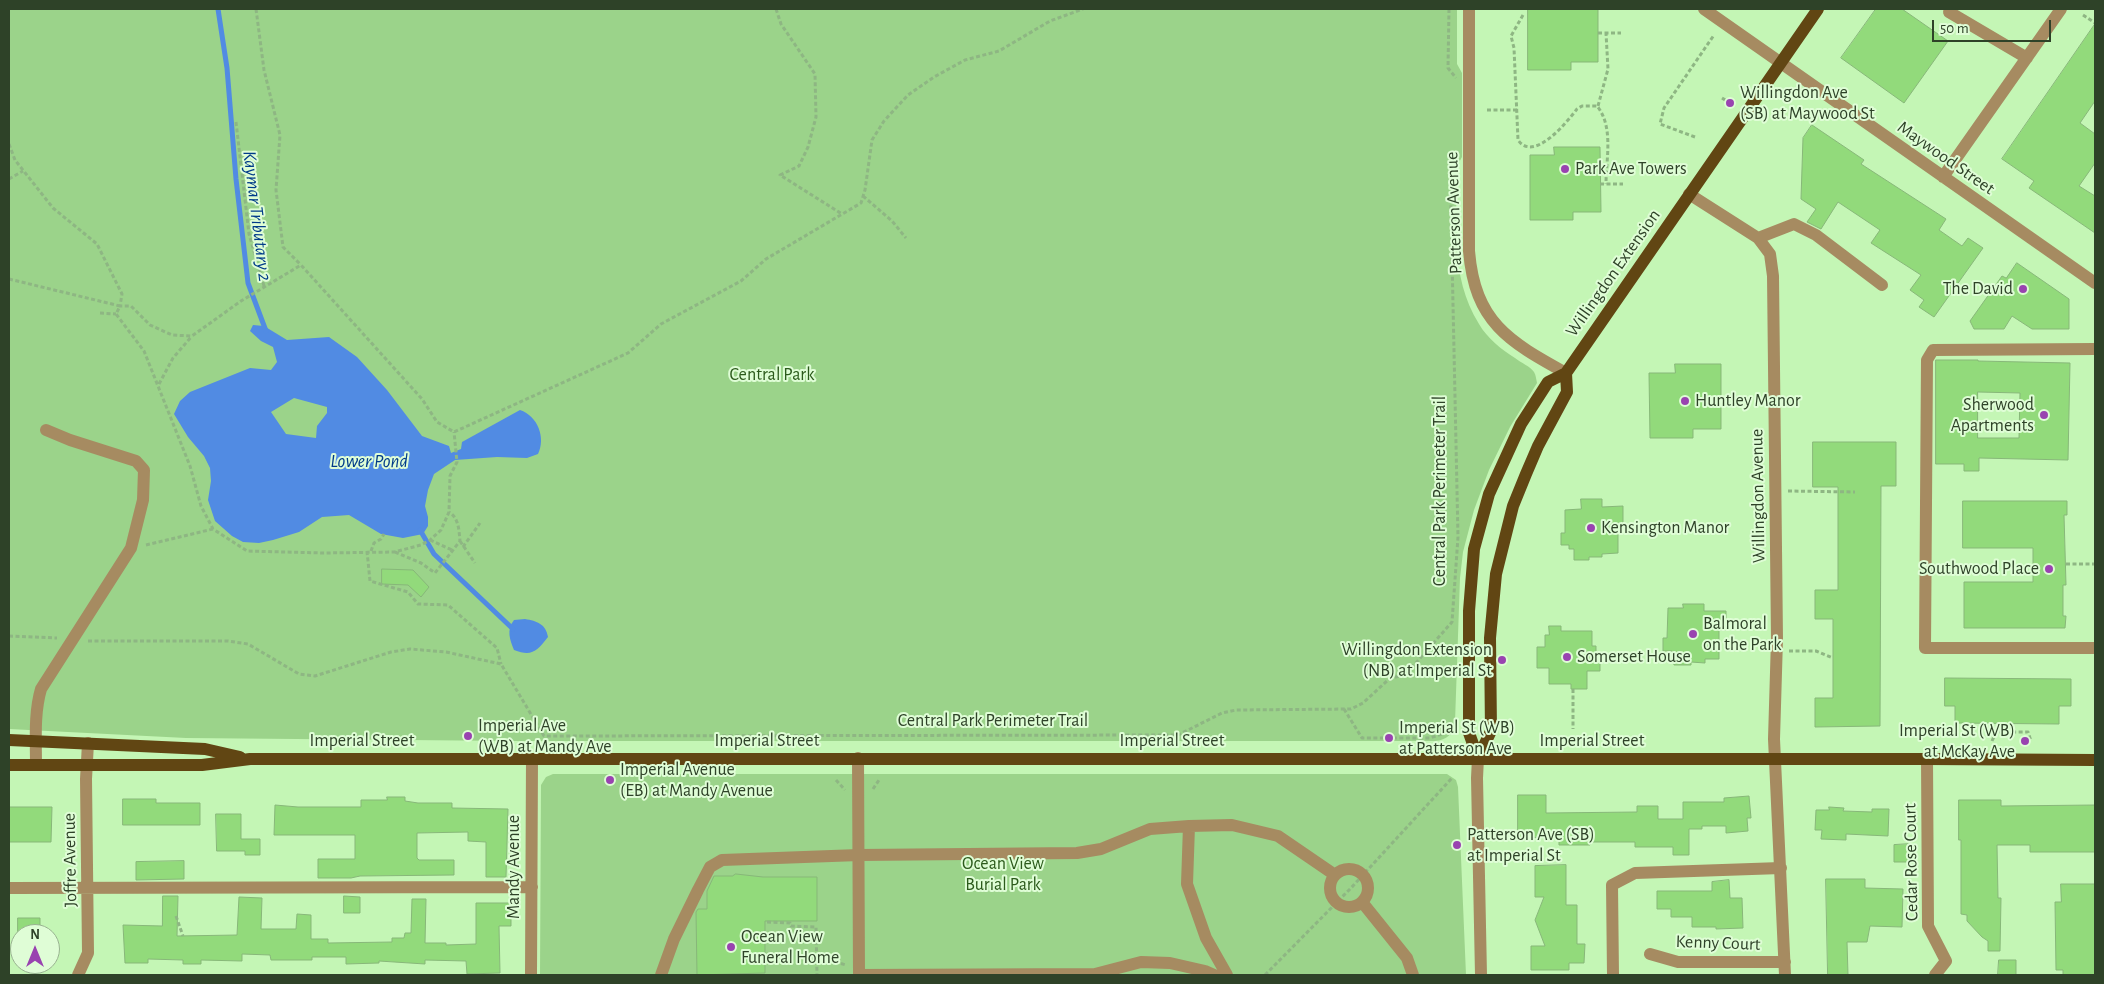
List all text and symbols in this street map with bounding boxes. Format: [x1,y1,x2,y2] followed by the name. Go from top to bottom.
[1934,10,2053,42] scale bar
[1940,21,1969,36] text: 50 m
[1740,82,1875,125] place label: Willingdon Ave (SB) at Maywood St
[1724,97,1736,109] marker: Willingdon Ave (SB) at Maywood St
[1893,116,1999,200] street label: Maywood Street
[238,149,276,283] water label: Kaymar Tributary 2
[1441,151,1467,275] street label: Patterson Avenue
[1575,158,1687,180] place label: Park Ave Towers
[1559,163,1571,175] marker: Park Ave Towers
[1561,205,1665,341] street label: Willingdon Extension
[1943,278,2013,300] place label: The David
[2017,283,2029,295] marker: The David
[730,364,814,386] park label: Central Park
[1695,390,1800,412] place label: Huntley Manor
[1951,394,2034,436] place label: Sherwood Apartments
[1679,395,1691,407] marker: Huntley Manor
[1429,396,1451,586] street label: Central Park Perimeter Trail
[2038,409,2050,421] marker: Sherwood Apartments
[1746,429,1770,563] street label: Willingdon Avenue
[330,450,408,472] water label: Lower Pond
[1601,517,1729,539] place label: Kensington Manor
[1585,522,1597,534] marker: Kensington Manor
[1919,558,2039,580] place label: Southwood Place
[2043,563,2055,575] marker: Southwood Place
[1703,613,1781,656] place label: Balmoral on the Park
[1687,628,1699,640] marker: Balmoral on the Park
[1341,639,1492,682] place label: Willingdon Extension (NB) at Imperial St
[1577,646,1691,668] place label: Somerset House
[1561,651,1573,663] marker: Somerset House
[1496,654,1508,666] marker: Willingdon Extension (NB) at Imperial St
[898,710,1088,732] street label: Central Park Perimeter Trail
[478,715,612,758] place label: Imperial Ave (WB) at Mandy Ave
[1399,717,1515,760] place label: Imperial St (WB) at Patterson Ave
[1899,720,2015,762] place label: Imperial St (WB) at McKay Ave
[310,730,414,752] street label: Imperial Street
[462,730,474,742] marker: Imperial Ave (WB) at Mandy Ave
[715,730,819,752] street label: Imperial Street
[1120,730,1224,752] street label: Imperial Street
[1540,730,1644,752] street label: Imperial Street
[1383,732,1395,744] marker: Imperial St (WB) at Patterson Ave
[2019,735,2031,747] marker: Imperial St (WB) at McKay Ave
[620,759,773,802] place label: Imperial Avenue (EB) at Mandy Avenue
[604,774,616,786] marker: Imperial Avenue (EB) at Mandy Avenue
[1899,803,1923,921] street label: Cedar Rose Court
[58,813,82,907] street label: Joffre Avenue
[503,815,525,919] street label: Mandy Avenue
[1467,824,1595,866] place label: Patterson Ave (SB) at Imperial St
[1451,839,1463,851] marker: Patterson Ave (SB) at Imperial St
[962,853,1044,896] park label: Ocean View Burial Park
[10,924,60,974] north arrow
[741,926,839,969] place label: Ocean View Funeral Home
[30,928,40,942] text: N
[1675,931,1761,955] street label: Kenny Court
[725,941,737,953] marker: Ocean View Funeral Home

